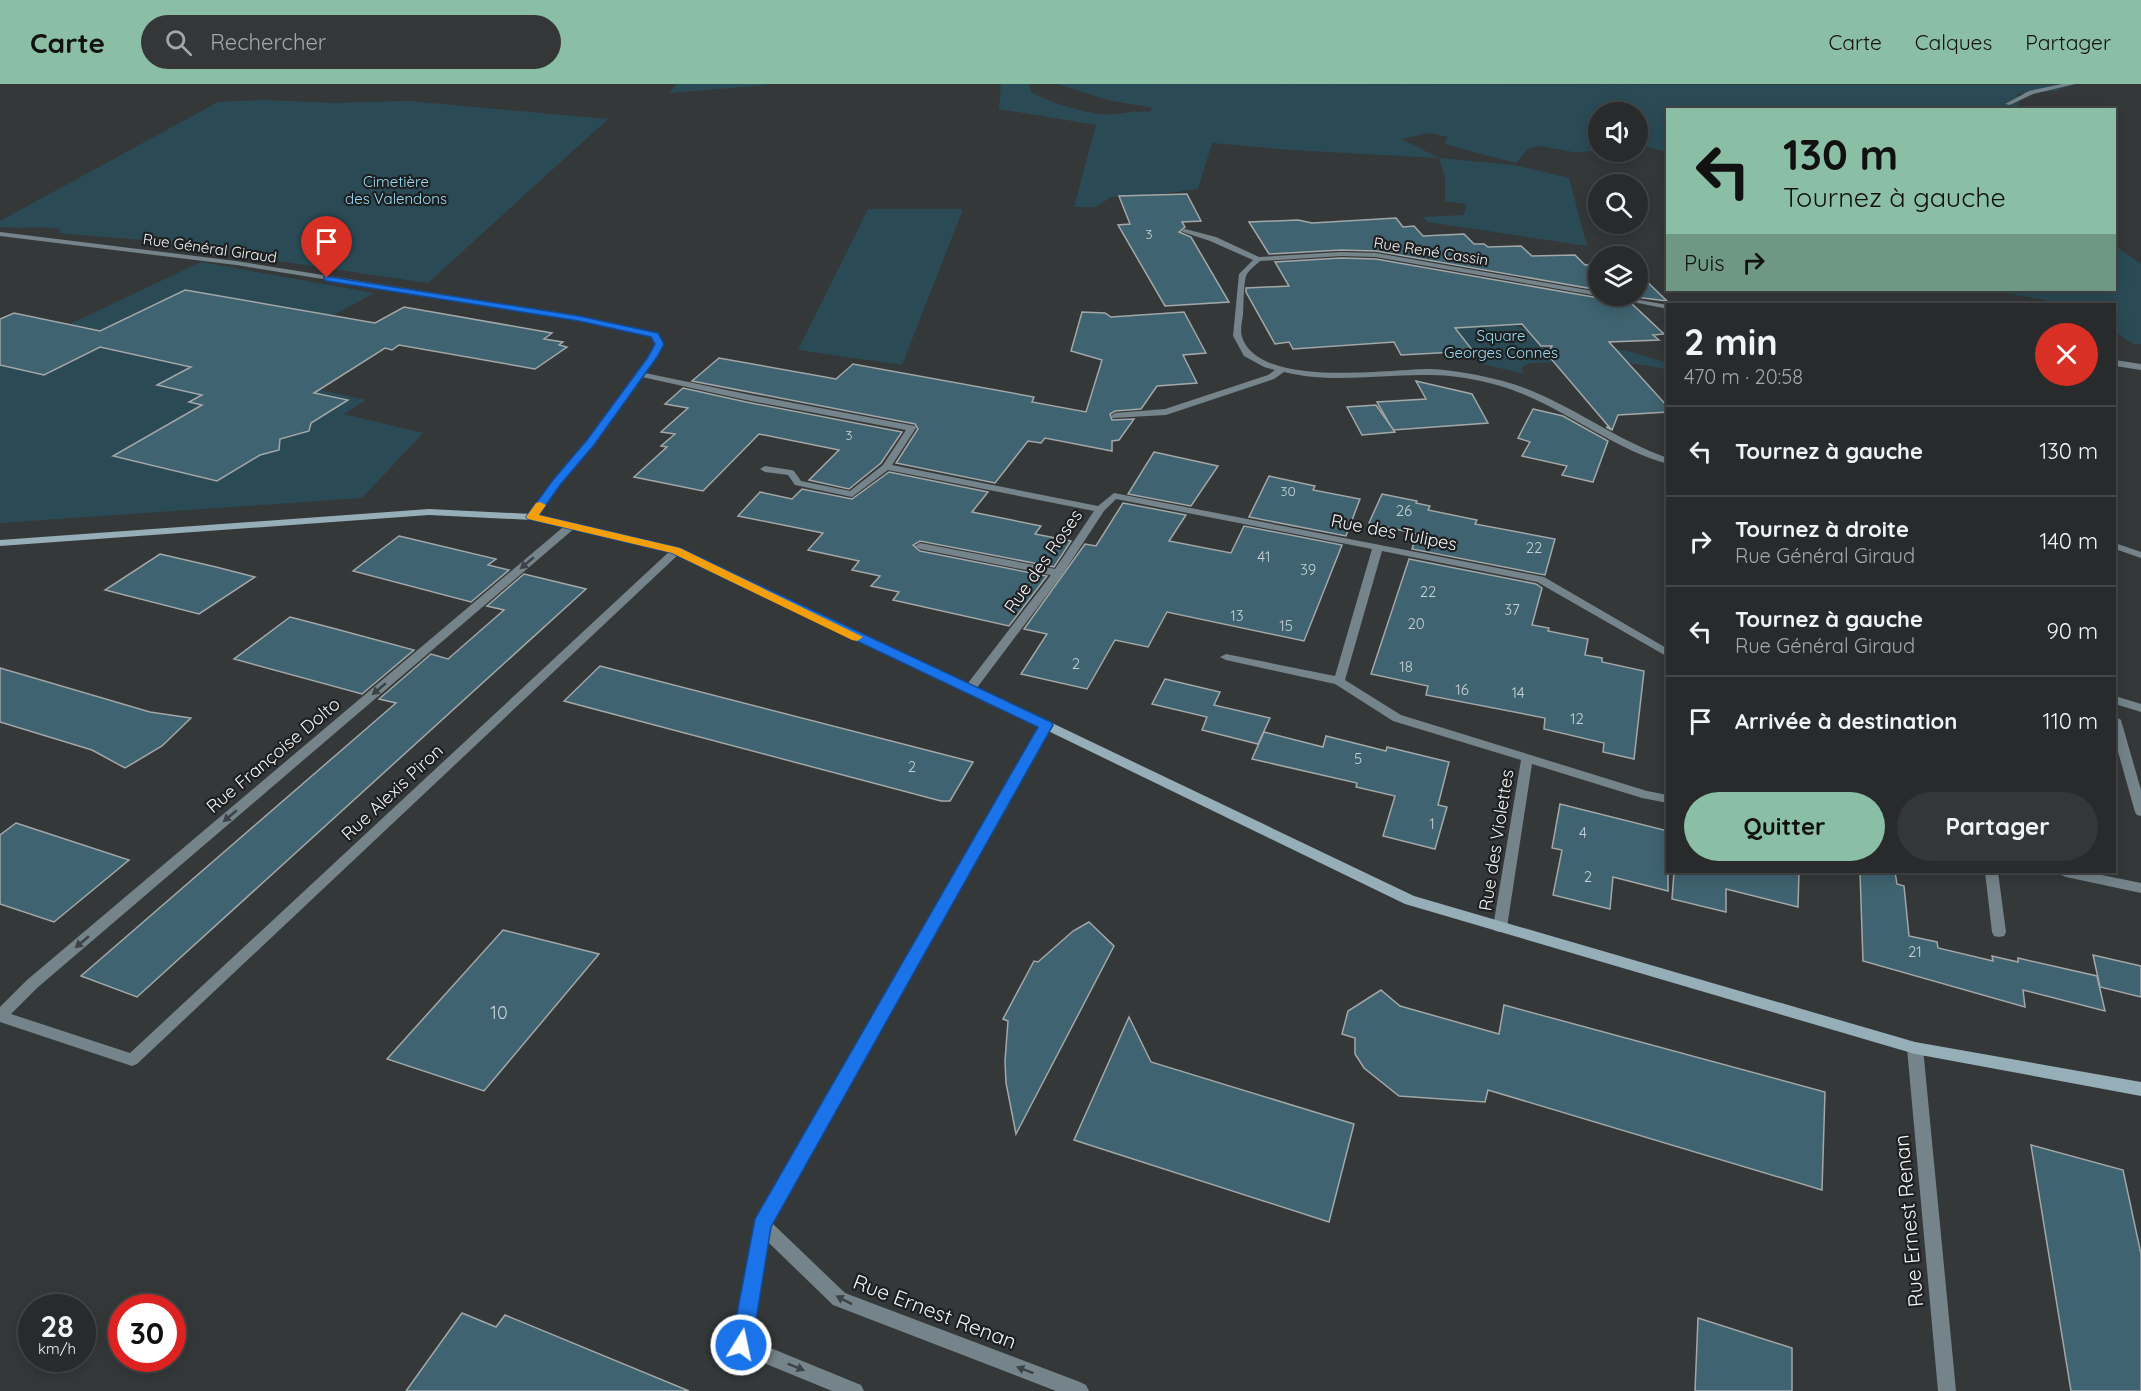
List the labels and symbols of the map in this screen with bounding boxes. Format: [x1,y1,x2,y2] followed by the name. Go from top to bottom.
[345,172,447,208] park label: Cimetière des Valendons
[301,216,352,278] pin
[1145,225,1153,243] house number: 3
[142,229,278,267] street label: Rue Général Giraud
[1372,233,1490,269] street label: Rue René Cassin
[1444,326,1558,362] park label: Square Georges Connes
[845,426,853,444] house number: 3
[1280,482,1296,500] house number: 30
[1396,501,1412,520] house number: 26
[999,505,1087,617] street label: Rue des Roses
[1329,508,1459,556] street label: Rue des Tulipes
[1526,538,1542,557] house number: 22
[1257,547,1271,566] house number: 41
[520,556,535,569] one-way arrow
[1300,560,1316,579] house number: 39
[1420,582,1436,601] house number: 22
[1504,600,1520,619] house number: 37
[1230,606,1244,625] house number: 13
[1407,614,1425,633] house number: 20
[1279,616,1293,635] house number: 15
[1072,654,1080,673] house number: 2
[1399,657,1413,676] house number: 18
[1455,680,1469,699] house number: 16
[372,682,387,695] one-way arrow
[1511,683,1525,702] house number: 14
[201,692,345,818] street label: Rue Françoise Dolto
[1570,709,1584,728] house number: 12
[336,739,448,845] street label: Rue Alexis Piron
[1354,749,1362,768] house number: 5
[908,757,916,776] house number: 2
[1473,767,1519,913] street label: Rue des Violettes
[222,809,238,822] one-way arrow
[1429,814,1435,833] house number: 1
[1579,823,1587,842] house number: 4
[1584,867,1592,886] house number: 2
[75,935,90,948] one-way arrow
[1908,942,1922,961] house number: 21
[490,1001,508,1024] house number: 10
[1888,1134,1928,1308] street label: Rue Ernest Renan
[850,1268,1020,1354] street label: Rue Ernest Renan
[108,1294,186,1372] speed limit sign: 30
[835,1295,853,1305] one-way arrow
[709,1313,773,1377] position arrow
[787,1362,805,1372] one-way arrow
[1016,1365,1034,1375] one-way arrow

